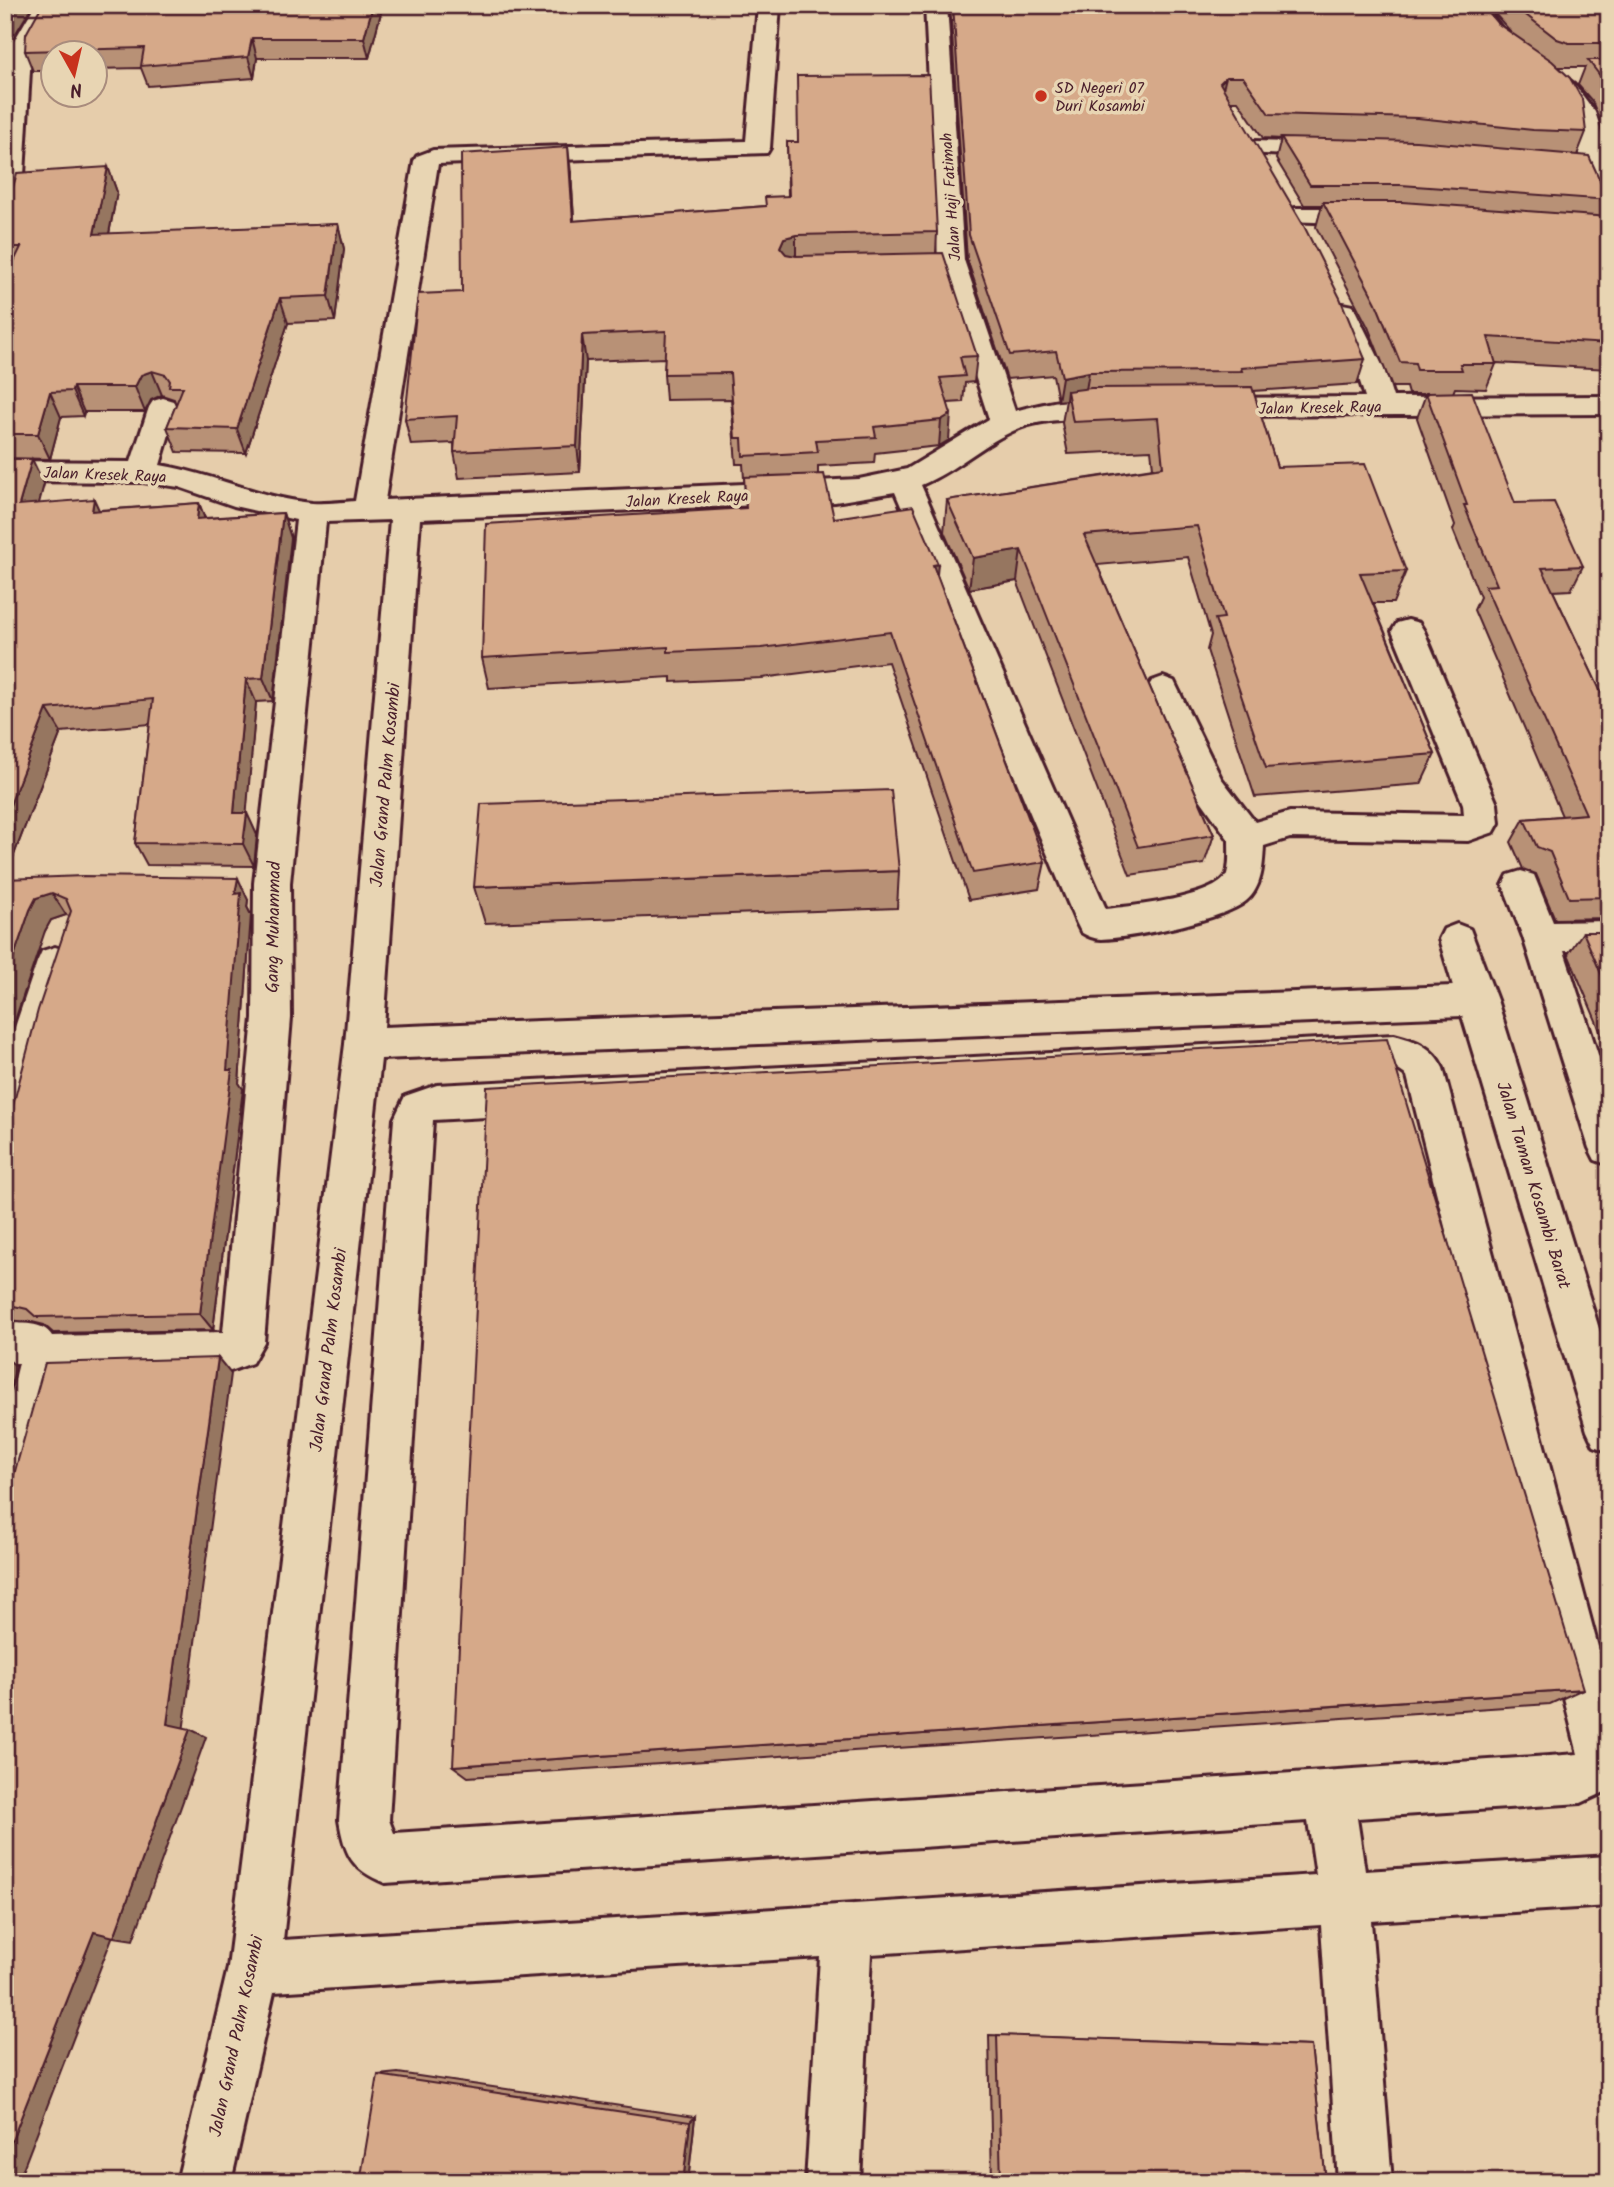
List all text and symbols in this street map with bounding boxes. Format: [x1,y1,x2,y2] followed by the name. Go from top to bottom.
[38,38,108,108] north arrow
[68,73,84,105] text: N
[1055,76,1146,119] place label: SD Negeri 07 Duri Kosambi
[1033,88,1049,104] marker: SD Negeri 07 Duri Kosambi
[935,132,968,262] street label: Jalan Haji Fatimah
[1258,395,1382,422] street label: Jalan Kresek Raya
[43,461,167,490] street label: Jalan Kresek Raya
[625,484,749,515] street label: Jalan Kresek Raya
[363,681,410,888] street label: Jalan Grand Palm Kosambi
[259,860,290,993] street label: Gang Muhammad
[1487,1078,1578,1294] street label: Jalan Taman Kosambi Barat
[303,1246,356,1454] street label: Jalan Grand Palm Kosambi
[202,1932,273,2140] street label: Jalan Grand Palm Kosambi

